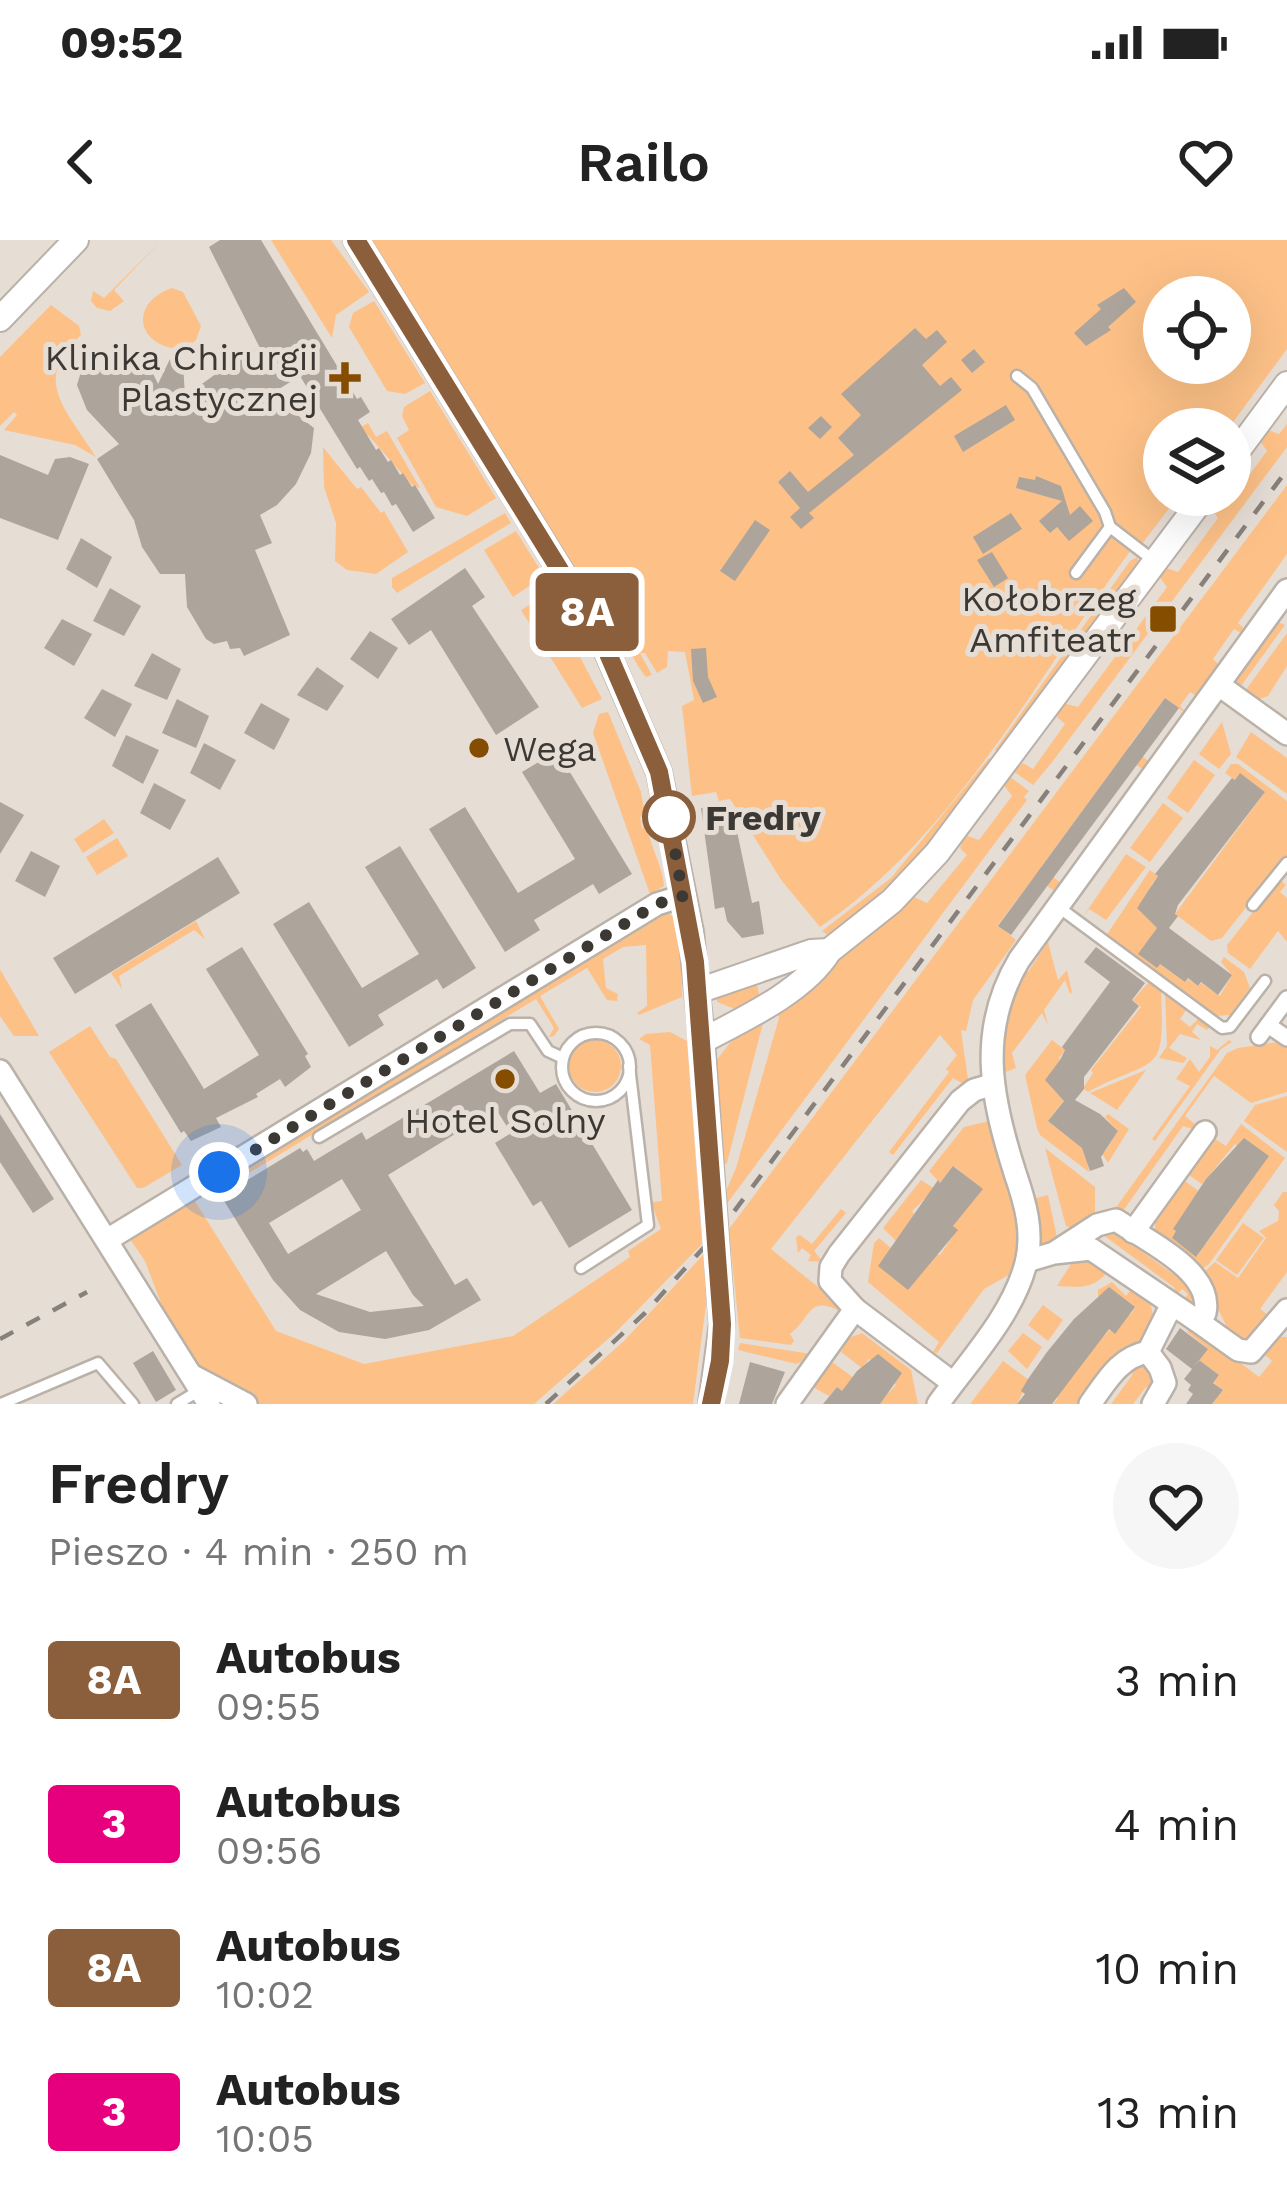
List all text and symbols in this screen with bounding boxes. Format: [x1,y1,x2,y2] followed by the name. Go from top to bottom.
[60,16,183,69] text: 09:52
[48,129,114,195] icon: back
[1173,129,1239,195] icon: heart
[577,131,710,194] text: Railo
[1143,276,1251,516] map controls
[1143,276,1251,384] button: locate
[45,337,318,420] place label: Klinika Chirurgii Plastycznej
[329,362,361,394] marker: Klinika Chirurgii Plastycznej
[1143,408,1251,516] button: layers
[533,573,641,651] line badge: 8A
[961,578,1137,661] place label: Kołobrzeg Amfiteatr
[560,587,614,636] text: 8A
[1147,603,1179,635] marker: Kołobrzeg Amfiteatr
[503,728,597,770] place label: Wega
[466,735,492,761] marker: Wega
[644,792,694,842] marker: Fredry
[705,797,822,839] place label: Fredry
[492,1066,518,1092] marker: Hotel Solny
[404,1100,606,1142] place label: Hotel Solny
[189,1142,249,1202] your location
[1113,1443,1239,1569] button: heart
[48,1450,229,1517] text: Fredry
[48,1529,469,1574] text: Pieszo · 4 min · 250 m
[216,1631,401,1684] text: Autobus
[1115,1654,1239,1707] text: 3 min
[87,1655,141,1704] text: 8A
[216,1684,321,1729] text: 09:55
[216,1775,401,1828] text: Autobus
[1113,1798,1239,1851] text: 4 min
[102,1799,126,1848] text: 3
[216,1828,322,1873] text: 09:56
[216,1919,401,1972] text: Autobus
[1095,1942,1239,1995] text: 10 min
[87,1943,141,1992] text: 8A
[216,1972,314,2017] text: 10:02
[216,2063,401,2116] text: Autobus
[1097,2086,1239,2139] text: 13 min
[102,2087,126,2136] text: 3
[216,2116,314,2161] text: 10:05

